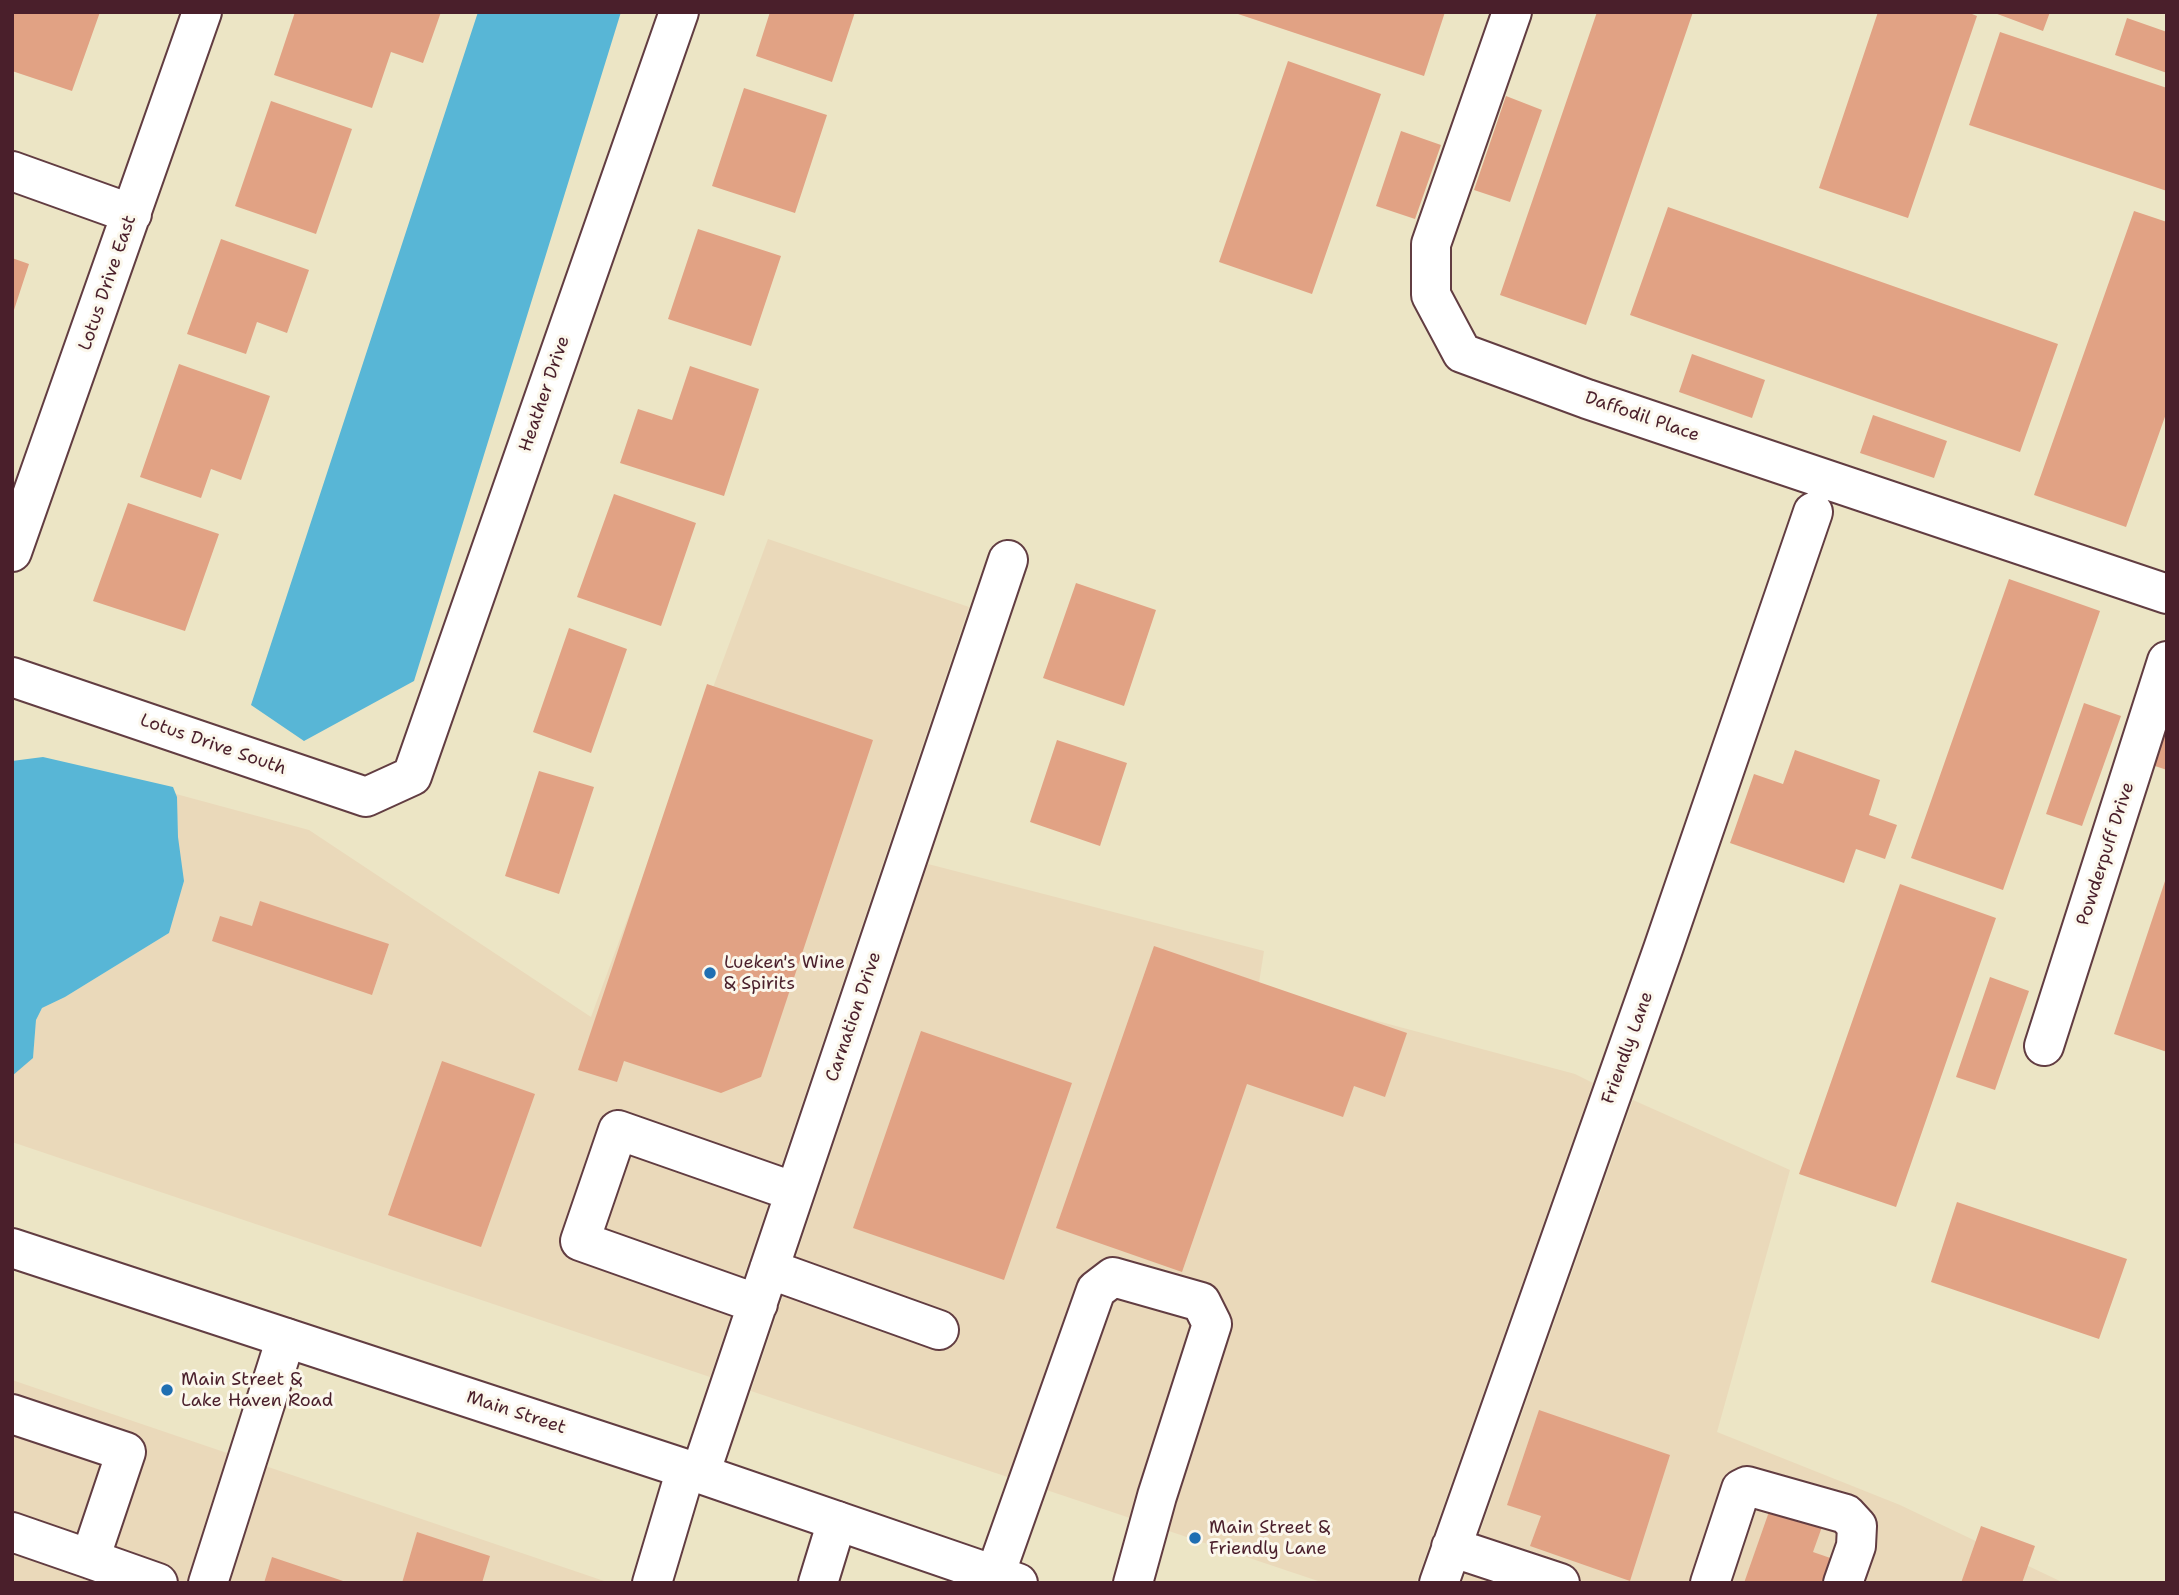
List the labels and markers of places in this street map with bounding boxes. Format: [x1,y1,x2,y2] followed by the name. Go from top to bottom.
[724,952,845,995] place label: Lueken's Wine & Spirits
[702,965,718,981] marker: Lueken's Wine & Spirits
[181,1369,333,1412] place label: Main Street & Lake Haven Road
[159,1382,175,1398] marker: Main Street & Lake Haven Road
[1209,1517,1330,1560] place label: Main Street & Friendly Lane
[1187,1530,1203,1546] marker: Main Street & Friendly Lane

